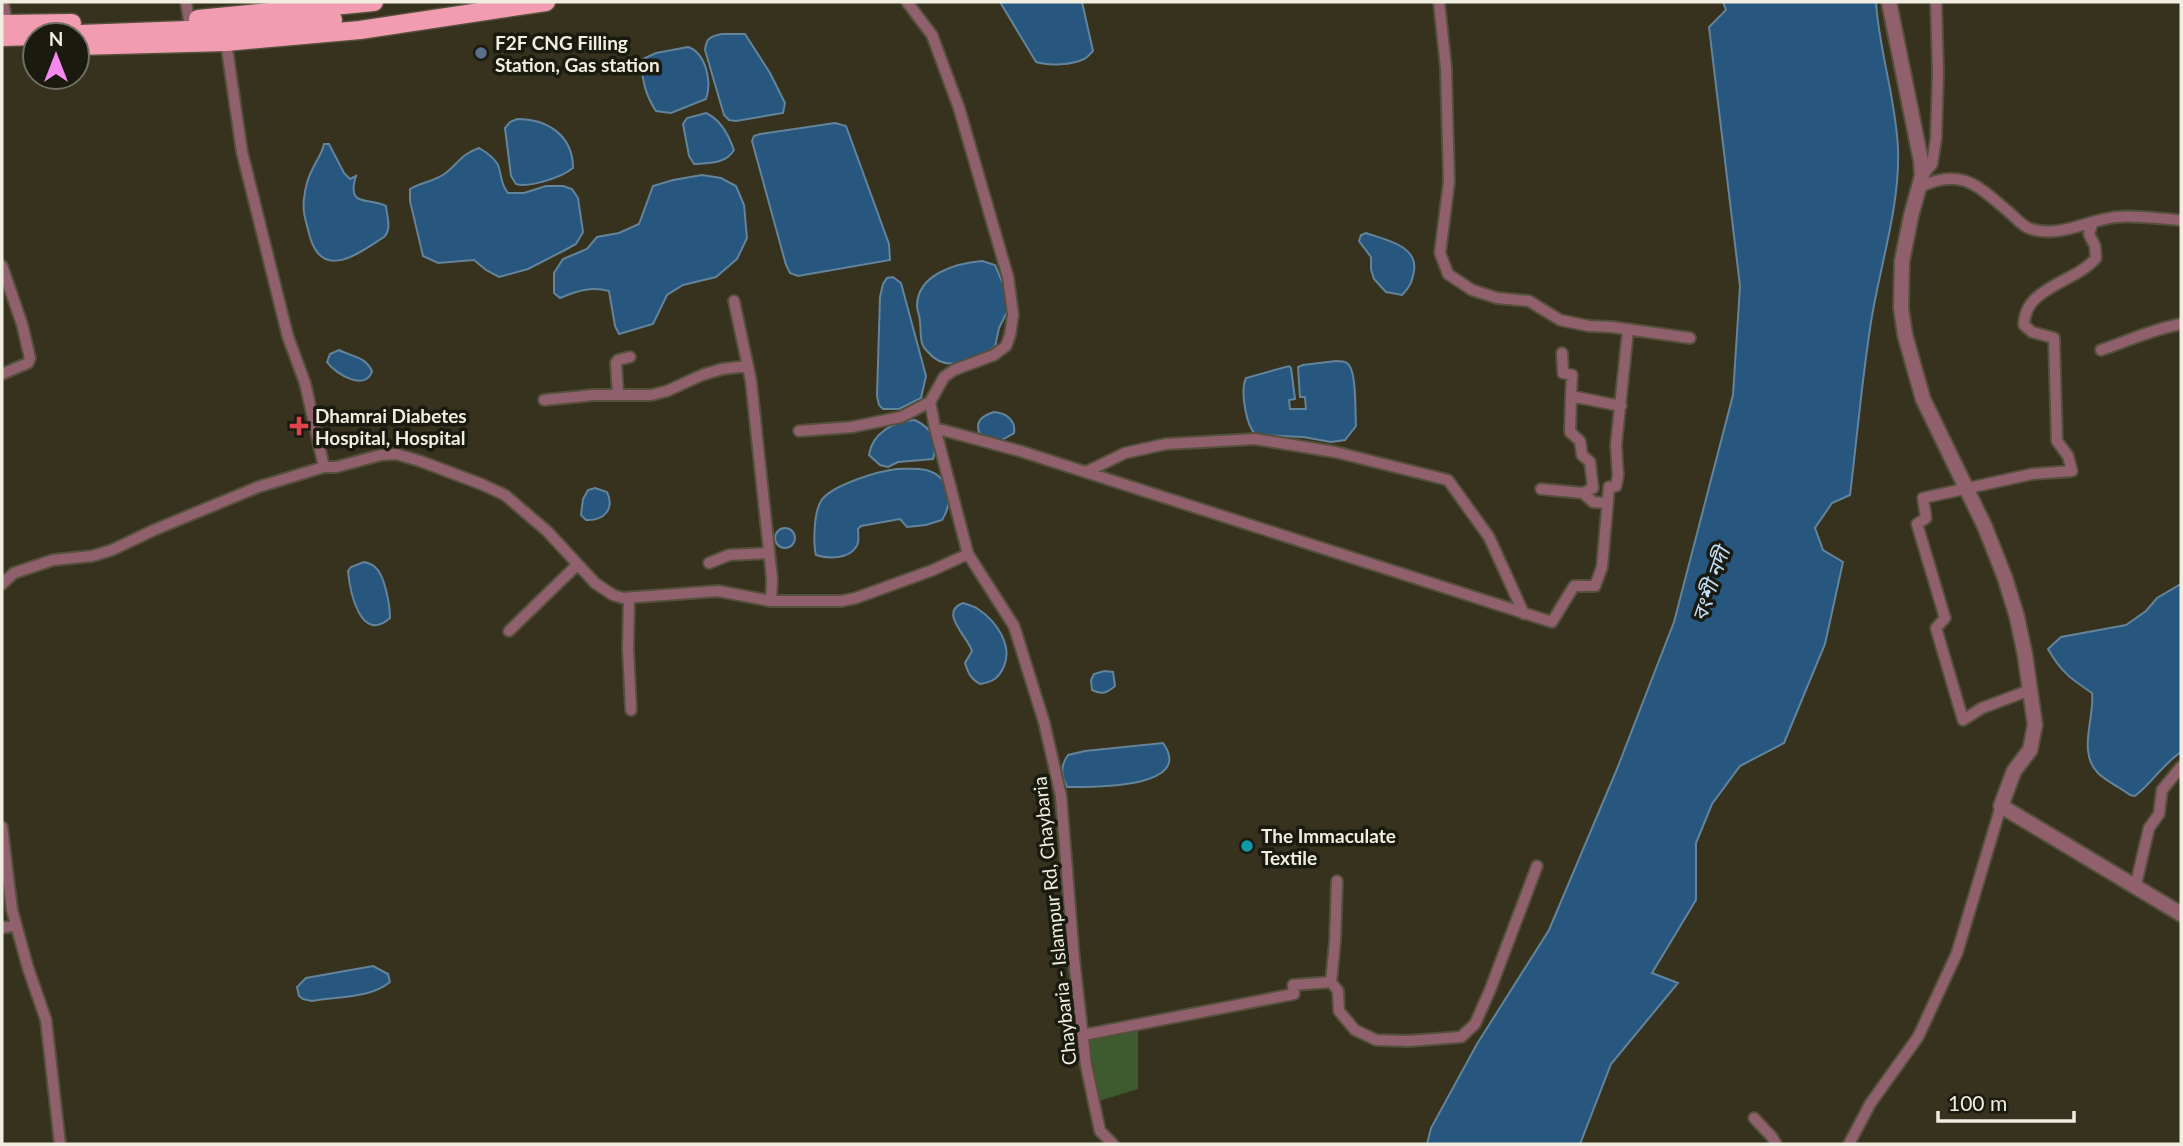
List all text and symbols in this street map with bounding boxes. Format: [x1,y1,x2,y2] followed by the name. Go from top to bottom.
[21,21,91,91] north arrow
[49,27,63,50] text: N
[495,31,660,76] place label: F2F CNG Filling Station, Gas station
[473,45,489,61] marker: F2F CNG Filling Station, Gas station
[315,404,467,449] place label: Dhamrai Diabetes Hospital, Hospital
[289,416,309,436] marker: Dhamrai Diabetes Hospital, Hospital
[1686,540,1736,624] water label: বংশী নদী
[1027,776,1081,1066] street label: Chaybaria - Islampur Rd, Chaybaria
[1261,824,1396,869] place label: The Immaculate Textile
[1239,838,1255,854] marker: The Immaculate Textile
[1938,1080,2074,1124] scale bar
[1948,1090,2007,1115] text: 100 m

